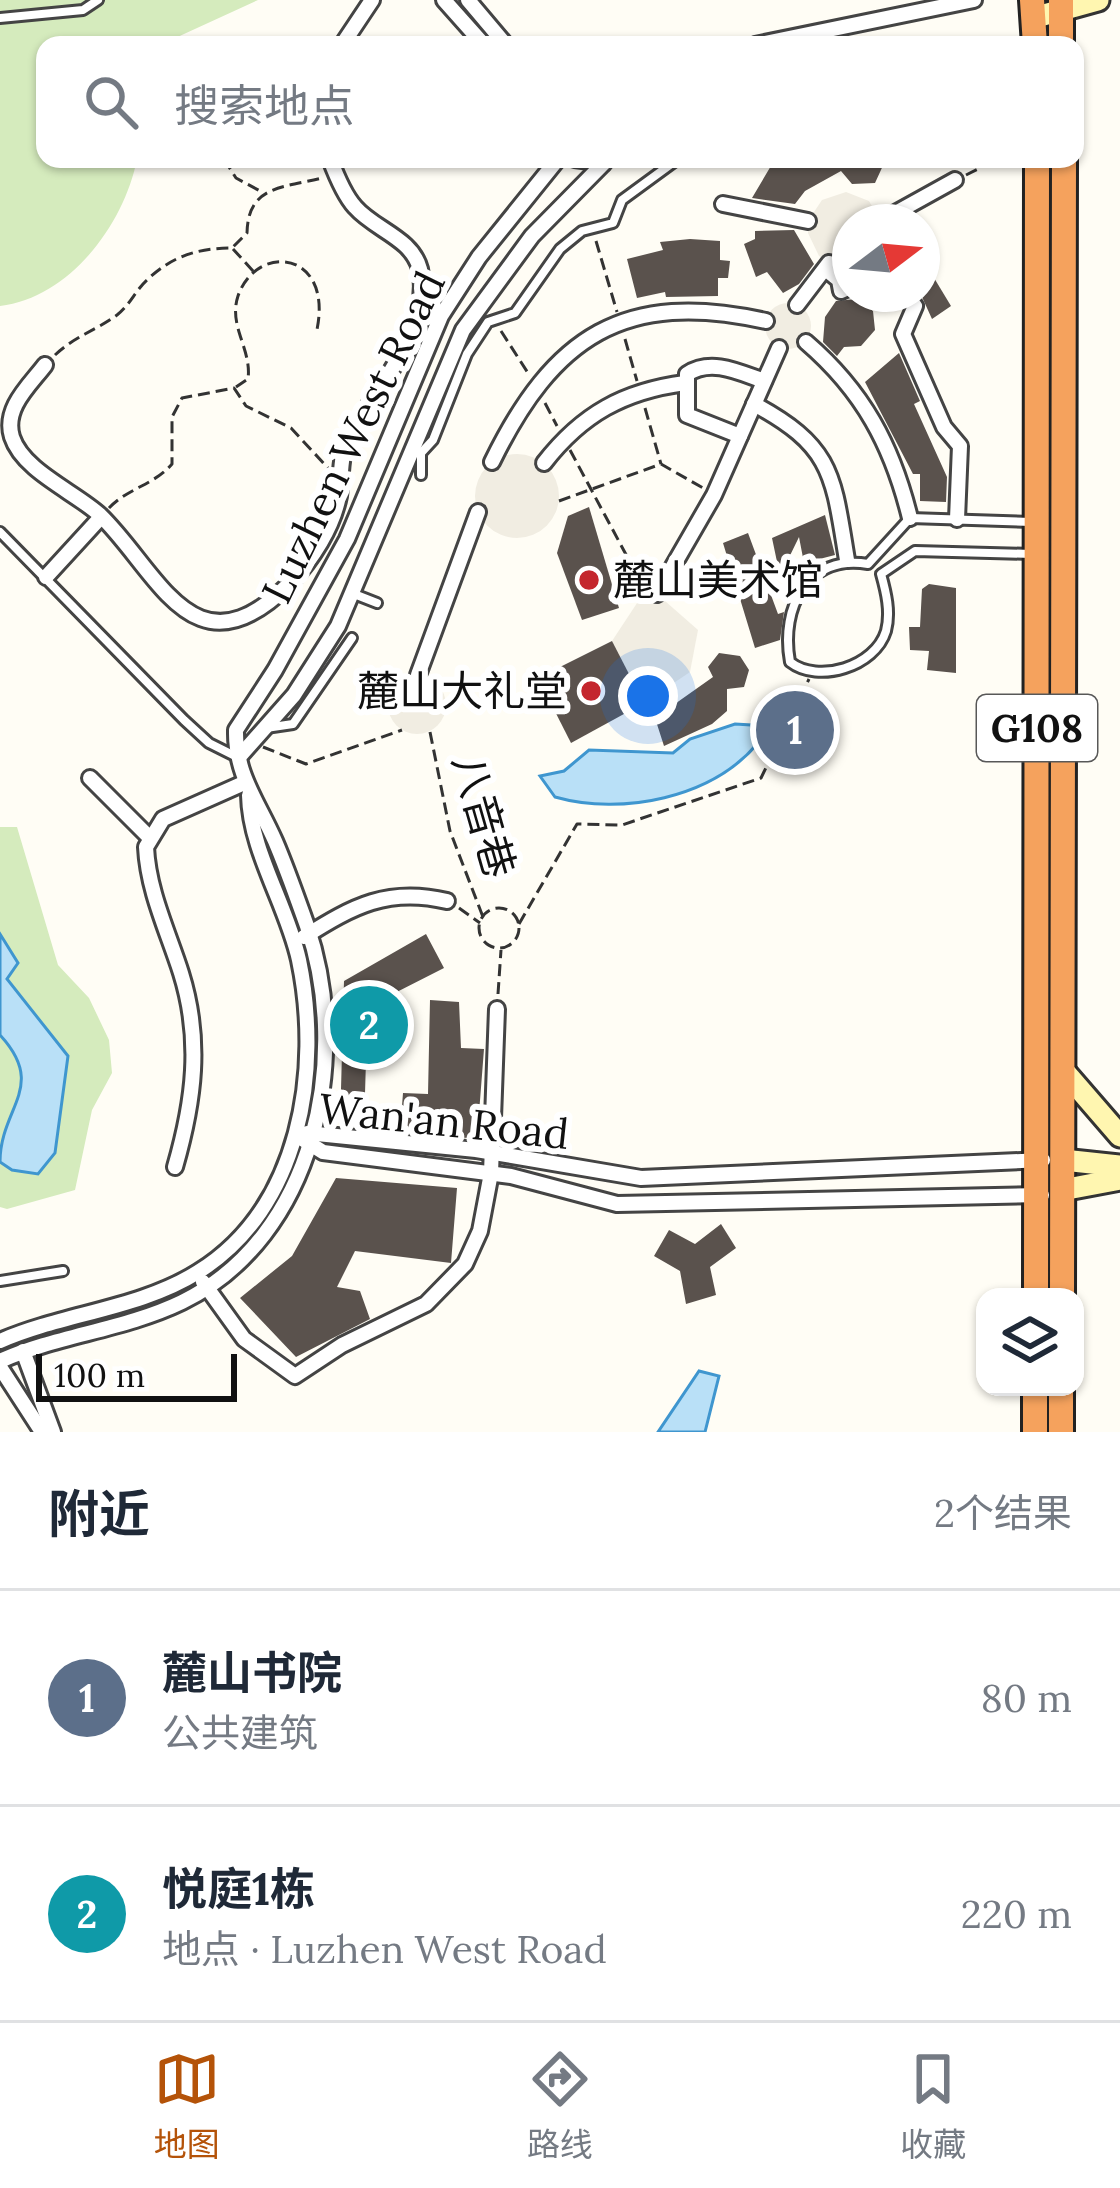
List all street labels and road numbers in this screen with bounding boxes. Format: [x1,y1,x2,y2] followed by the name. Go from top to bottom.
[249,262,457,612] street label: Luzhen West Road
[977,695,1097,761] road number: G108
[441,748,527,884] street label: 八音巷
[316,1081,572,1161] street label: Wan'an Road

